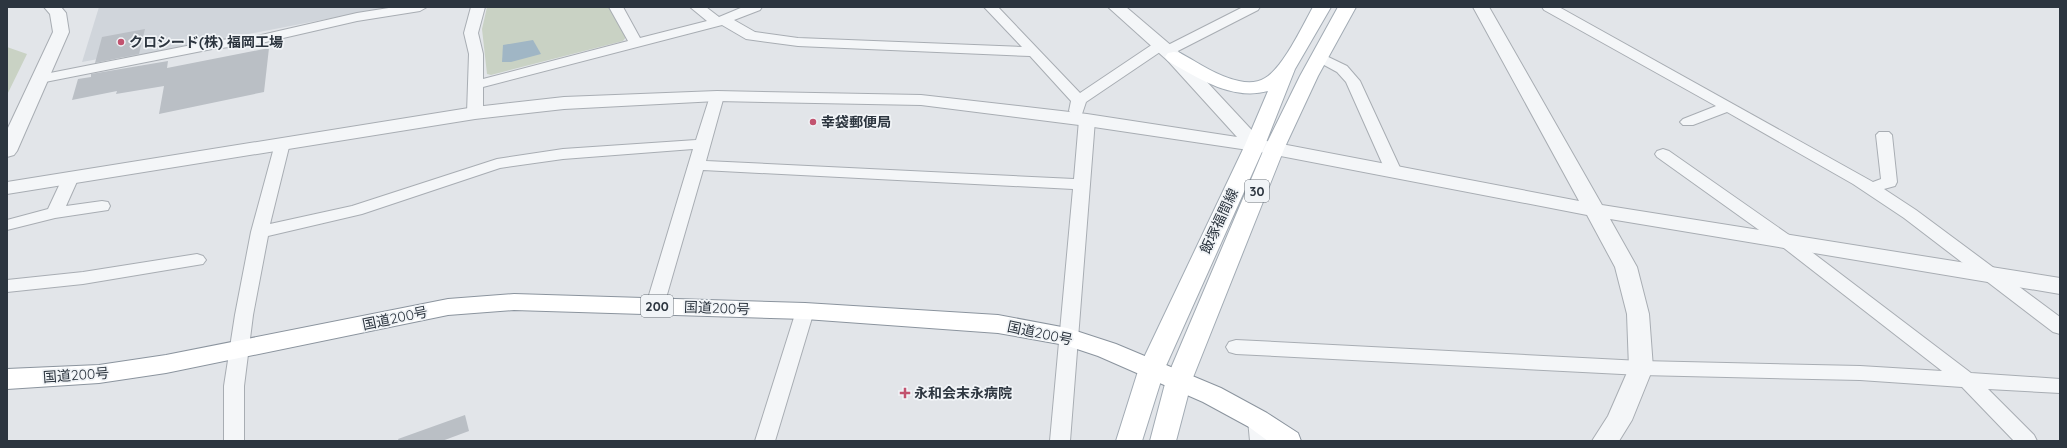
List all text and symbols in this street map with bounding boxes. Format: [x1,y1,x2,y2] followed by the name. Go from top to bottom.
[129,33,283,51] place label: クロシード(株) 福岡工場
[116,37,126,47] marker: クロシード(株) 福岡工場
[821,113,891,131] place label: 幸袋郵便局
[808,117,818,127] marker: 幸袋郵便局
[1245,180,1269,202] road number: 30
[1196,185,1242,257] street label: 飯塚福間線
[641,295,673,317] road number: 200
[683,298,751,318] street label: 国道200号
[361,302,429,334] street label: 国道200号
[1006,317,1074,349] street label: 国道200号
[42,364,110,386] street label: 国道200号
[914,384,1012,402] place label: 永和会末永病院
[899,387,911,399] marker: 永和会末永病院

